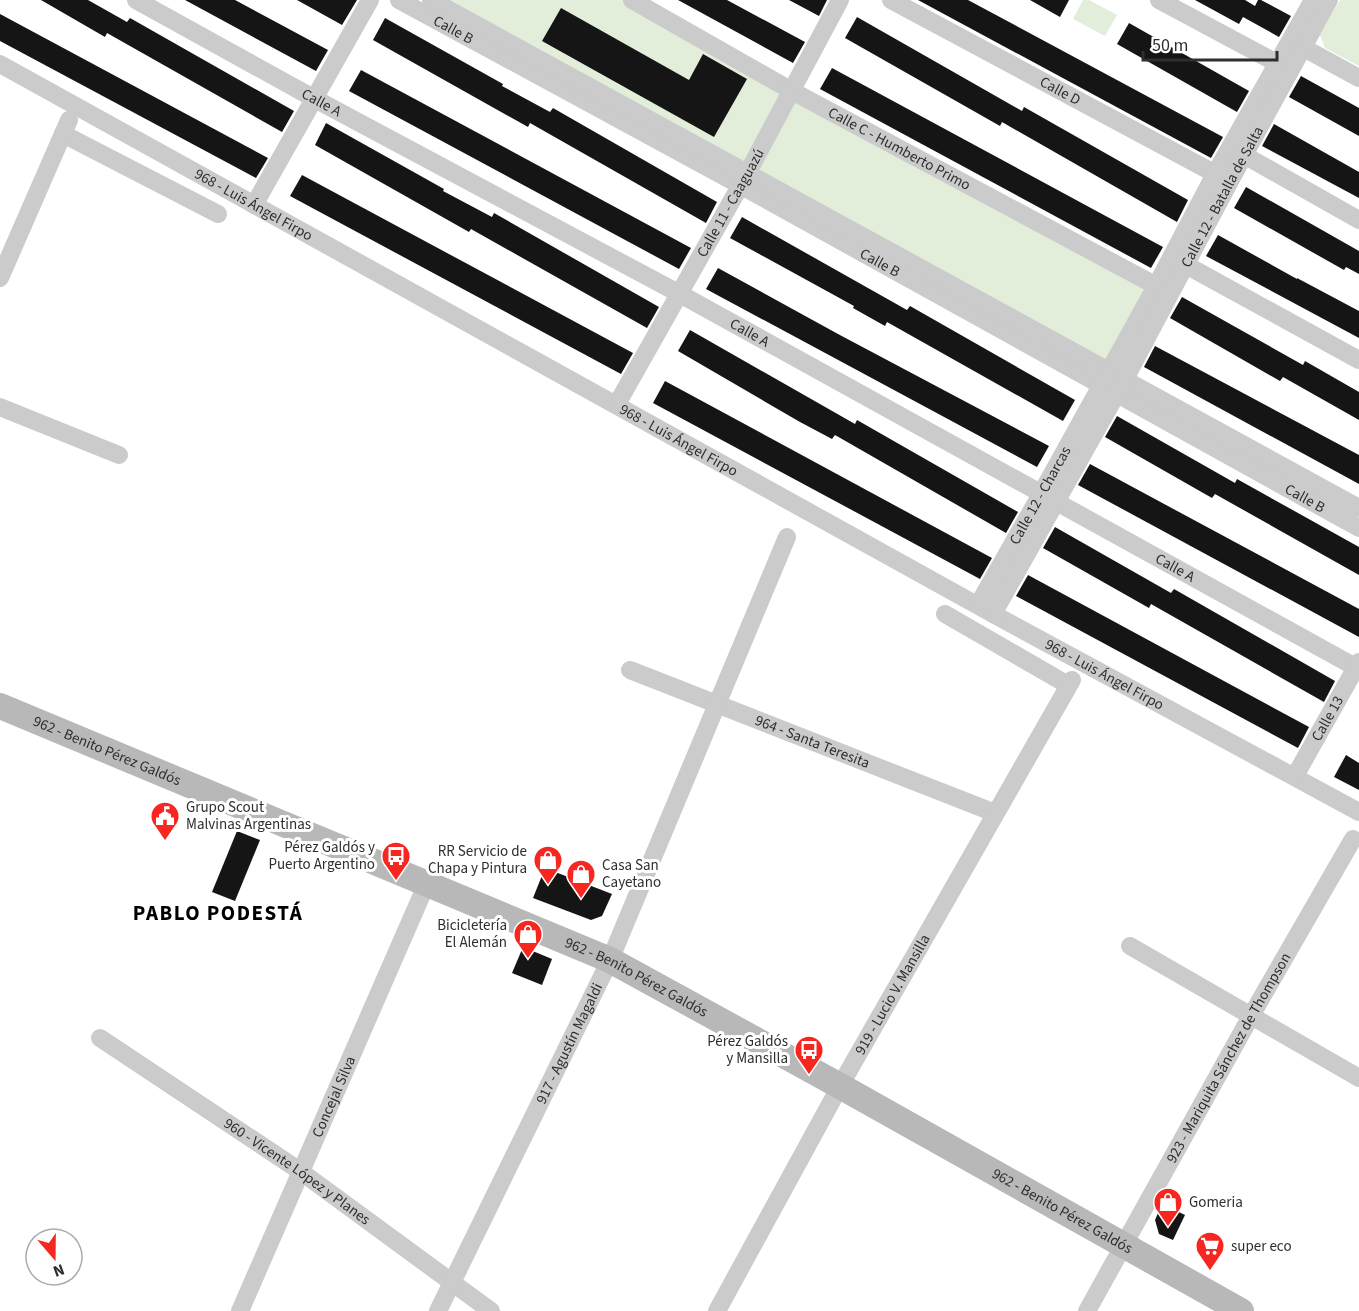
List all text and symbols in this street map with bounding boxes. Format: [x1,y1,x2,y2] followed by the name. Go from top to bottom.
[430,10,478,49] street label: Calle B
[1143,24,1276,62] scale bar
[1152,33,1188,58] text: 50 m
[1036,71,1084,110] street label: Calle D
[298,83,346,122] street label: Calle A
[824,102,975,195] street label: Calle C - Humberto Primo
[1176,122,1268,271] street label: Calle 12 - Batalla de Salta
[692,145,769,261] street label: Calle 11 - Caaguazú
[191,163,317,246] street label: 968 - Luis Ángel Firpo
[856,243,904,282] street label: Calle B
[726,313,774,352] street label: Calle A
[616,399,742,481] street label: 968 - Luis Ángel Firpo
[1004,442,1076,548] street label: Calle 12 - Charcas
[1281,479,1329,518] street label: Calle B
[1151,548,1200,587] street label: Calle A
[1041,634,1168,715] street label: 968 - Luis Ángel Firpo
[1306,692,1349,745] street label: Calle 13
[30,710,184,791] street label: 962 - Benito Pérez Galdós
[752,710,873,773] street label: 964 - Santa Teresita
[186,797,311,835] place label: Grupo Scout Malvinas Argentinas
[149,800,181,842] public building icon: Grupo Scout Malvinas Argentinas
[268,837,375,875] place label: Pérez Galdós y Puerto Argentino
[380,840,412,882] bus stop icon: Pérez Galdós y Puerto Argentino
[428,841,527,879] place label: RR Servicio de Chapa y Pintura
[532,844,564,886] shop icon: RR Servicio de Chapa y Pintura
[602,855,661,893] place label: Casa San Cayetano
[565,858,597,900] shop icon: Casa San Cayetano
[133,898,303,928] district label: PABLO PODESTÁ
[437,915,507,953] place label: Bicicletería El Alemán
[512,918,544,960] shop icon: Bicicletería El Alemán
[850,930,935,1058] street label: 919 - Lucio V. Mansilla
[562,932,712,1022] street label: 962 - Benito Pérez Galdós
[1161,949,1296,1167] street label: 923 - Mariquita Sánchez de Thompson
[531,979,608,1107] street label: 917 - Agustín Magaldi
[707,1031,788,1069] place label: Pérez Galdós y Mansilla
[793,1034,825,1076] bus stop icon: Pérez Galdós y Mansilla
[307,1053,361,1141] street label: Concejal Silva
[220,1113,375,1230] street label: 960 - Vicente López y Planes
[988,1163,1137,1259] street label: 962 - Benito Pérez Galdós
[1152,1186,1184,1228] shop icon: Gomeria
[1189,1192,1243,1213] place label: Gomeria
[24,1227,84,1287] north arrow
[1194,1230,1226,1272] supermarket icon: super eco
[1231,1236,1292,1257] place label: super eco
[50,1258,68,1282] text: N

